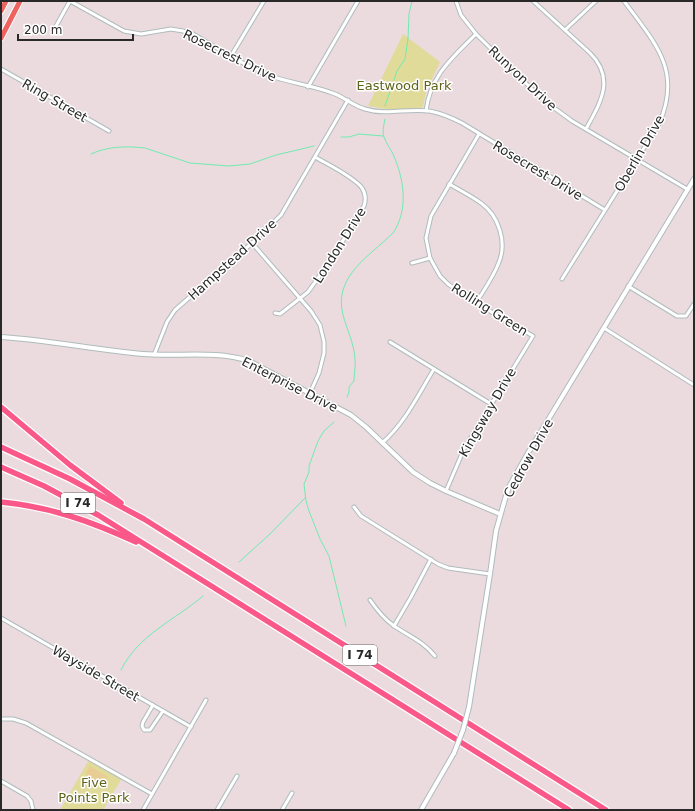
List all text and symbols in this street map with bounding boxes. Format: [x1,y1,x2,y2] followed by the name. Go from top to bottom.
[18,16,133,42] scale bar
[24,23,62,37] text: 200 m
[181,26,279,85] street label: Rosecrest Drive
[486,43,560,114] street label: Runyon Drive
[19,76,90,125] street label: Ring Street
[356,78,452,93] park label: Eastwood Park
[611,112,667,194] street label: Oberlin Drive
[490,138,585,203] street label: Rosecrest Drive
[310,205,369,286] street label: London Drive
[185,216,280,303] street label: Hampstead Drive
[449,280,531,339] street label: Rolling Green
[239,354,340,415] street label: Enterprise Drive
[456,365,519,460] street label: Kingsway Drive
[501,416,556,500] street label: Cedrow Drive
[61,493,95,513] road number: I 74
[50,642,142,704] street label: Wayside Street
[343,645,377,665] road number: I 74
[58,775,130,805] park label: Five Points Park

